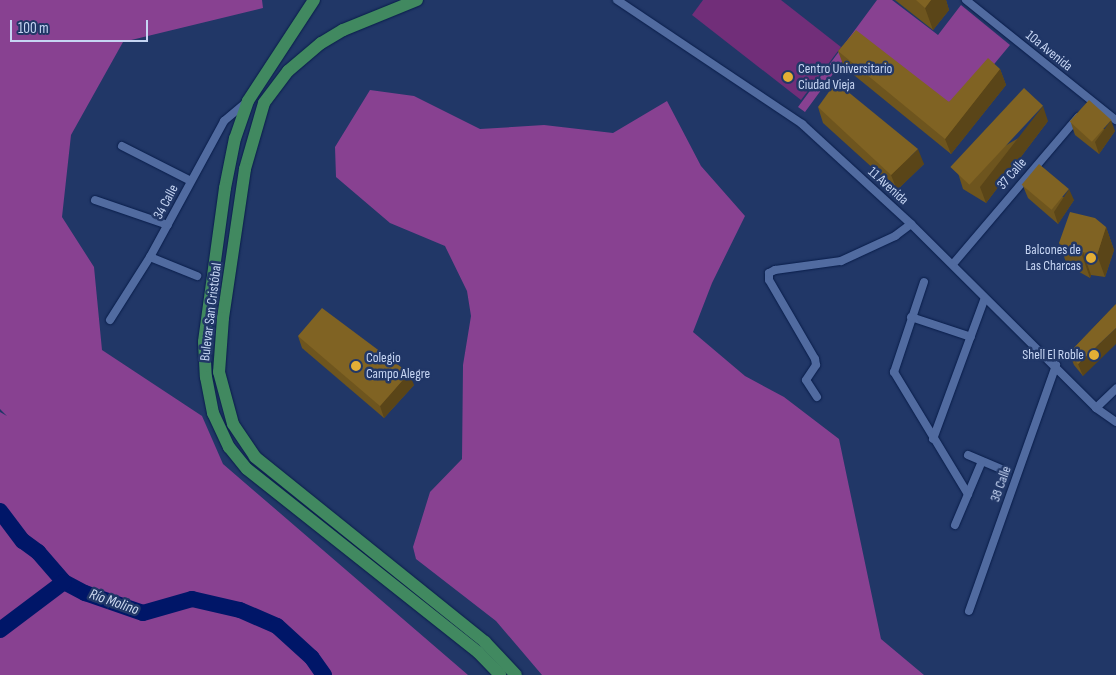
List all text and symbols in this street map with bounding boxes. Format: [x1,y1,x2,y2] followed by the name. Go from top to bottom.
[12,10,150,42] scale bar
[18,19,49,38] text: 100 m
[1022,27,1076,75] street label: 10a Avenida
[798,61,892,94] place label: Centro Universitario Ciudad Vieja
[782,71,794,83] marker: Centro Universitario Ciudad Vieja
[994,155,1030,193] street label: 37 Calle
[864,163,912,209] street label: 11 Avenida
[150,182,182,222] street label: 34 Calle
[1025,242,1081,274] place label: Balcones de Las Charcas
[1085,252,1097,264] marker: Balcones de Las Charcas
[197,262,225,362] street label: Bulevar San Cristóbal
[1022,347,1084,363] place label: Shell El Roble
[1088,349,1100,361] marker: Shell El Roble
[366,350,430,382] place label: Colegio Campo Alegre
[350,360,362,372] marker: Colegio Campo Alegre
[987,464,1015,504] street label: 38 Calle
[87,585,141,619] water label: Río Molino

